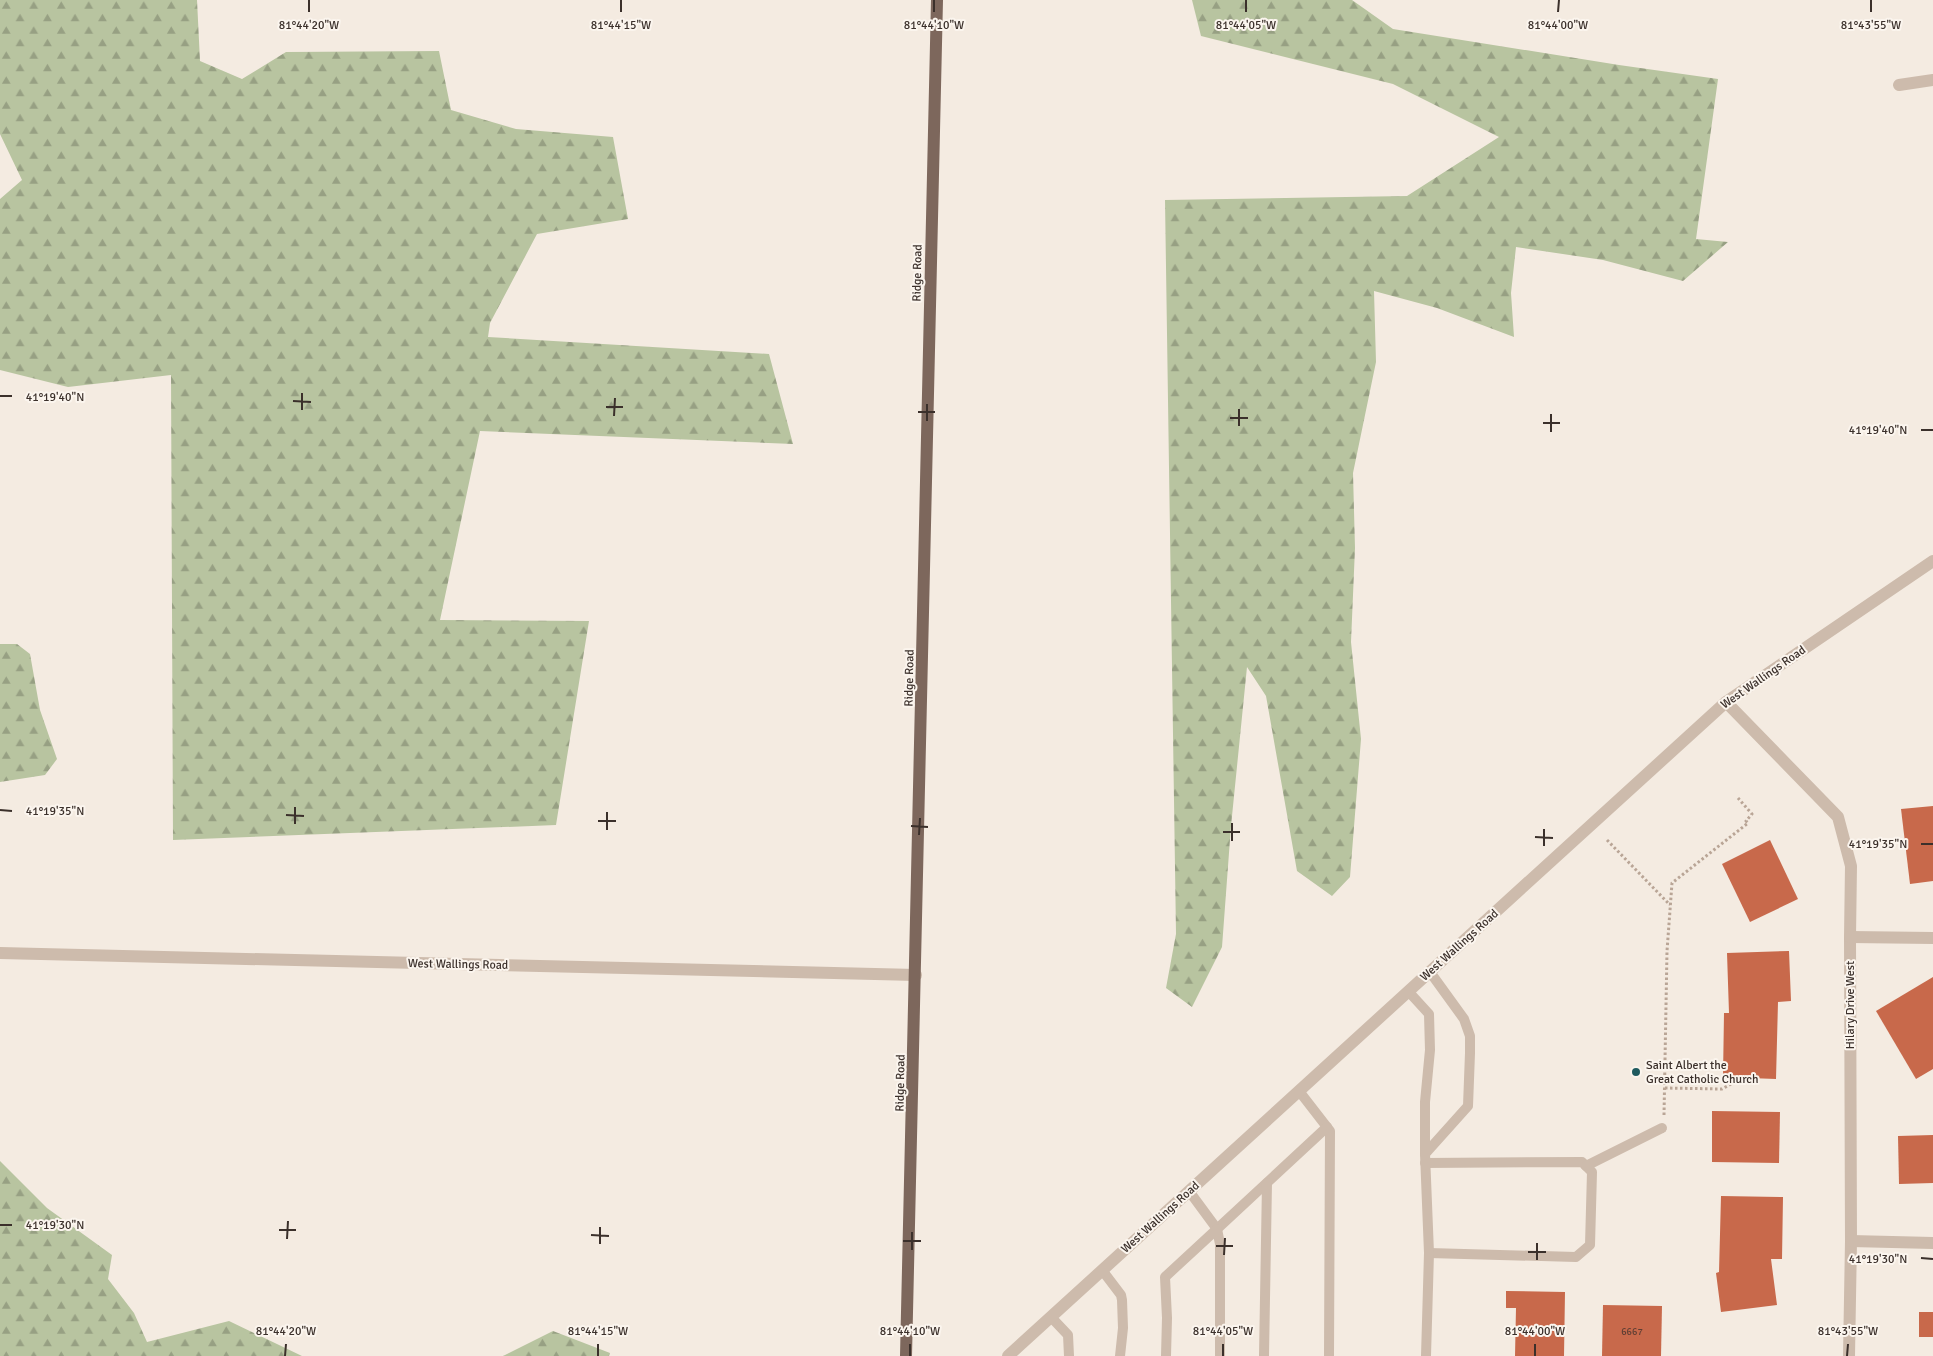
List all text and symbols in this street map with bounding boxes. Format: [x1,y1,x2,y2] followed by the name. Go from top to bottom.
[279,18,339,33] text: 81°44'20"W
[591,18,651,33] text: 81°44'15"W
[904,18,964,33] text: 81°44'10"W
[1216,18,1276,33] text: 81°44'05"W
[1528,18,1588,33] text: 81°44'00"W
[1841,18,1901,33] text: 81°43'55"W
[909,244,926,302] street label: Ridge Road
[26,390,84,405] text: 41°19'40"N
[1849,423,1907,438] text: 41°19'40"N
[1718,643,1809,712] street label: West Wallings Road
[901,649,918,707] street label: Ridge Road
[26,804,84,819] text: 41°19'35"N
[1849,837,1907,852] text: 41°19'35"N
[1417,906,1502,984] street label: West Wallings Road
[408,956,508,973] street label: West Wallings Road
[1843,961,1858,1049] street label: Hilary Drive West
[892,1054,909,1112] street label: Ridge Road
[1646,1058,1759,1087] place label: Saint Albert the Great Catholic Church
[1630,1066,1642,1078] marker: Saint Albert the Great Catholic Church
[1118,1178,1203,1256] street label: West Wallings Road
[26,1218,84,1233] text: 41°19'30"N
[1849,1252,1907,1267] text: 41°19'30"N
[256,1324,316,1339] text: 81°44'20"W
[568,1324,628,1339] text: 81°44'15"W
[880,1324,940,1339] text: 81°44'10"W
[1193,1324,1253,1339] text: 81°44'05"W
[1505,1324,1565,1339] text: 81°44'00"W
[1818,1324,1878,1339] text: 81°43'55"W
[1621,1326,1643,1338] house number: 6667

